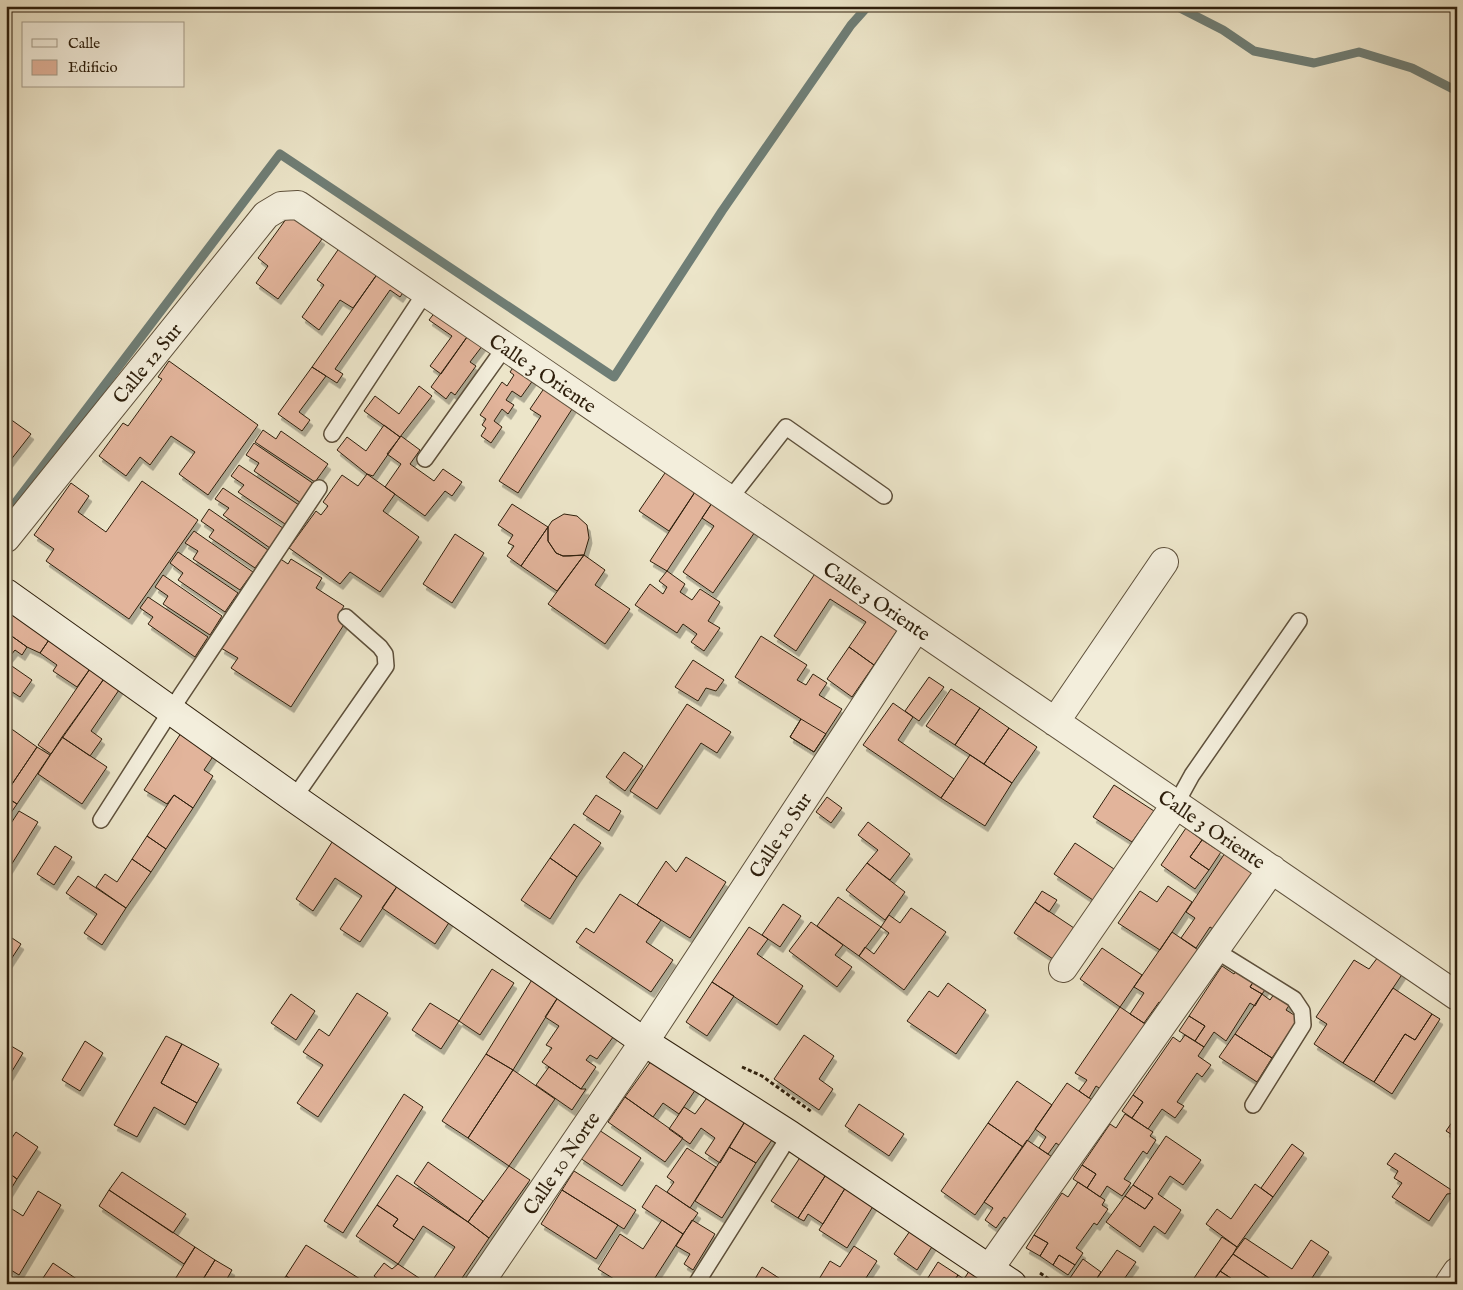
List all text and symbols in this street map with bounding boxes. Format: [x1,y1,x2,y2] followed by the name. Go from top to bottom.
[22,22,185,88] legend
[68,34,100,53] text: Calle
[68,58,118,77] text: Edificio
[108,318,189,409] street label: Calle 12 Sur
[484,329,601,419] street label: Calle 3 Oriente
[818,557,935,647] street label: Calle 3 Oriente
[1153,785,1270,875] street label: Calle 3 Oriente
[744,788,818,883] street label: Calle 10 Sur
[518,1107,606,1220] street label: Calle 10 Norte

